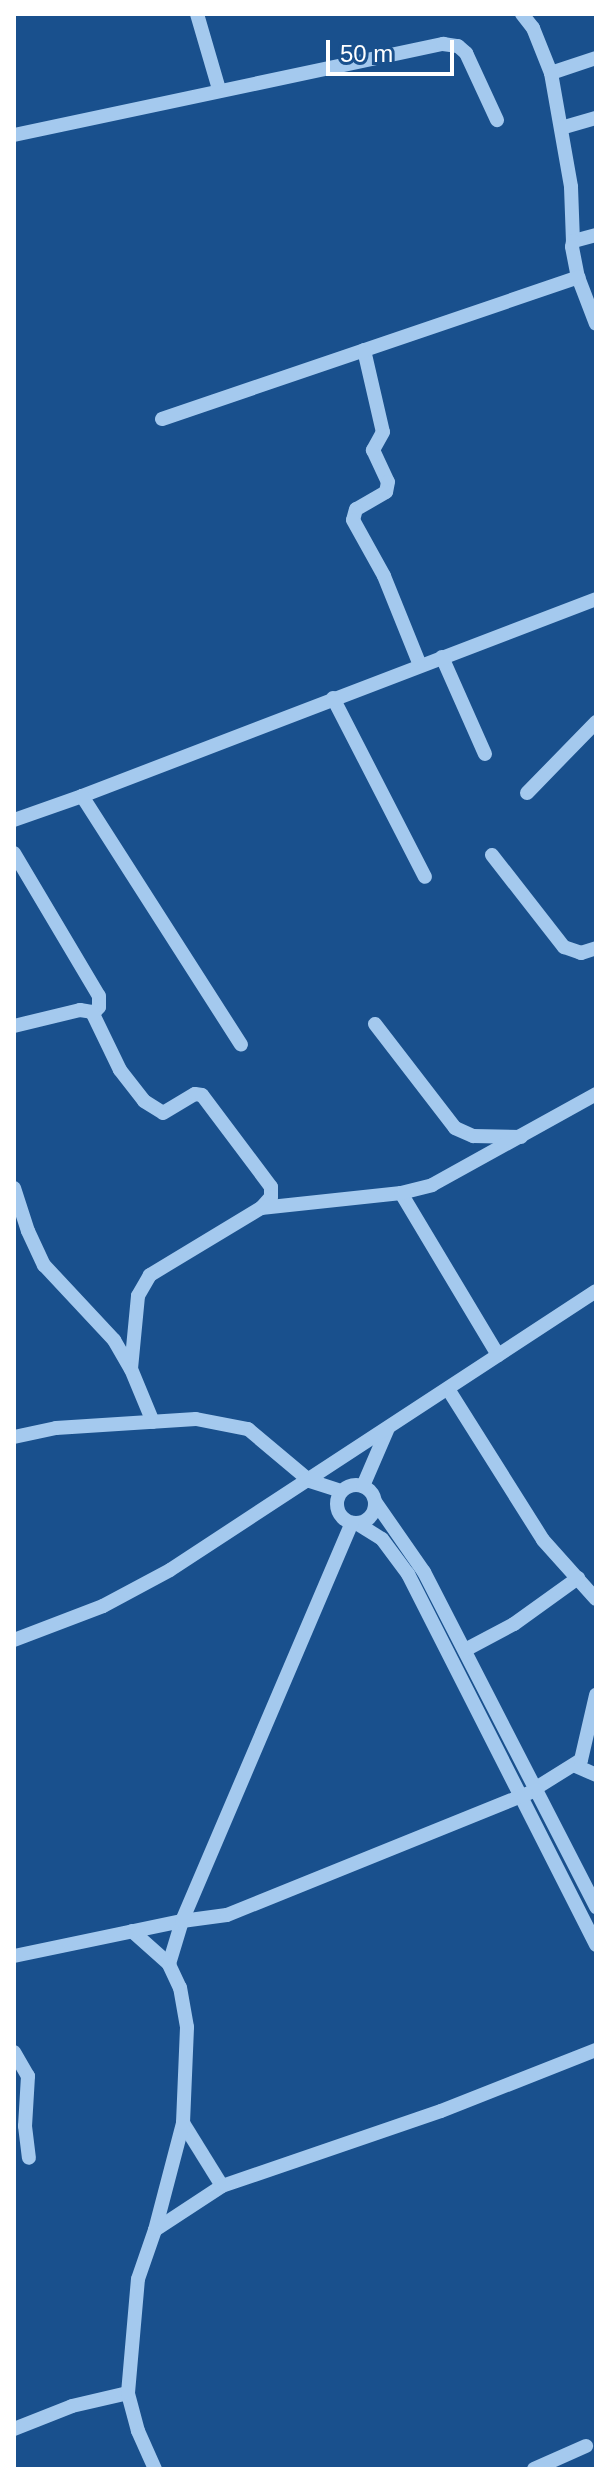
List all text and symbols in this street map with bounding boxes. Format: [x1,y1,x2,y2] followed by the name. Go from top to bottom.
[330,24,458,74] scale bar
[340,40,393,67] text: 50 m

